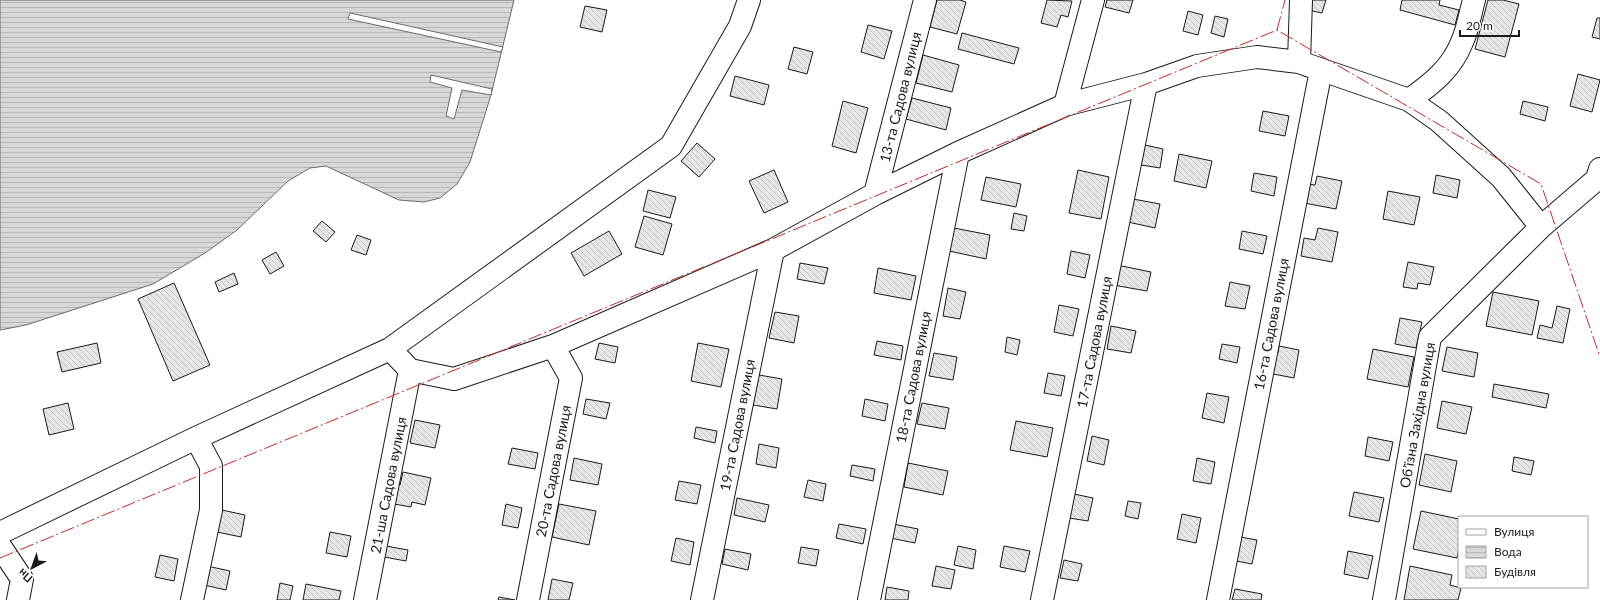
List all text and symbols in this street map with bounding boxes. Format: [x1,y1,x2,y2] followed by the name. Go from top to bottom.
[1460,12,1519,38] scale bar
[1466,18,1493,33] text: 20 m
[876,30,924,164] street label: 13-та Садова вулиця
[1250,257,1292,391] street label: 16-та Садова вулиця
[1073,275,1115,409] street label: 17-та Садова вулиця
[892,310,934,444] street label: 18-та Садова вулиця
[1396,341,1438,489] street label: Обʼїзна Західна вулиця
[716,358,758,492] street label: 19-та Садова вулиця
[532,404,574,538] street label: 20-та Садова вулиця
[366,415,410,555] street label: 21-ша Садова вулиця
[1458,516,1588,588] legend
[1494,524,1534,539] text: Вулиця
[1494,544,1522,559] text: Вода
[12,548,52,588] north arrow
[1494,564,1536,579] text: Будівля
[15,566,35,586] text: Пн

